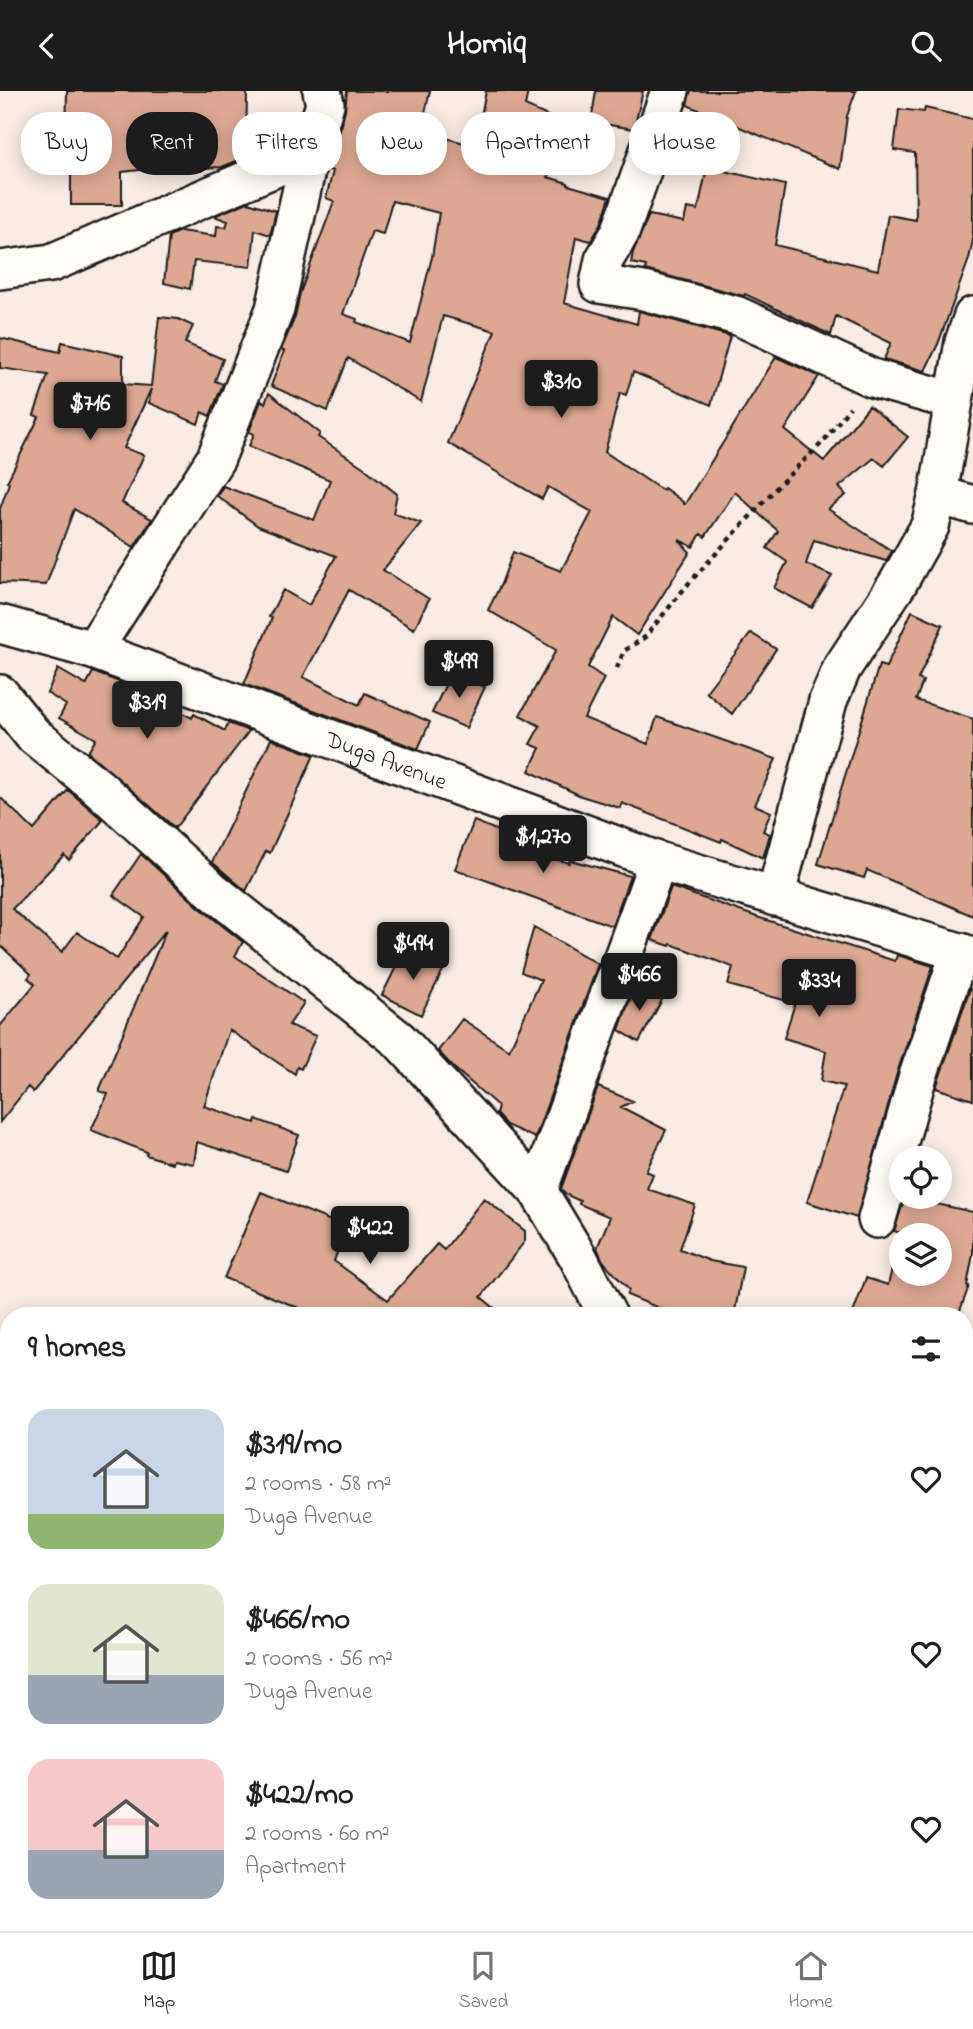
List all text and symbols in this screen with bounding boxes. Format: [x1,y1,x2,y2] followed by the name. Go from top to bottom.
[447,22,526,69] text: Homiq
[28,27,66,65] icon: back
[907,27,945,65] icon: search
[21,112,112,175] chip: Buy
[126,112,218,175] chip: Rent
[232,112,342,175] chip: Filters
[356,112,447,175] chip: New
[461,112,615,175] chip: Apartment
[629,112,740,175] chip: House
[520,361,602,420] pin: $310
[541,366,581,399] text: $310
[49,383,131,442] pin: $716
[70,388,110,421] text: $716
[418,641,500,700] pin: $499
[440,646,478,679] text: $499
[106,681,188,741] pin: $319
[128,687,166,720] text: $319
[319,724,452,800] street label: Duga Avenue
[486,815,600,875] pin: $1,270
[515,821,571,854] text: $1,270
[372,923,454,982] pin: $494
[393,928,433,961] text: $494
[598,953,680,1013] pin: $466
[617,959,661,992] text: $466
[778,960,860,1019] pin: $334
[798,965,840,998] text: $334
[889,1146,952,1286] map controls
[889,1146,952,1209] button: locate
[329,1207,411,1266] pin: $422
[347,1212,393,1245] text: $422
[889,1223,952,1286] button: layers
[28,1327,126,1371] text: 9 homes
[907,1330,945,1368] icon: filters
[245,1424,342,1468] text: $319/mo
[84,1437,168,1521] icon: home
[907,1460,945,1498] icon: heart
[245,1468,391,1501] text: 2 rooms · 58 m²
[245,1501,372,1534] text: Duga Avenue
[245,1599,350,1643] text: $466/mo
[84,1612,168,1696] icon: home
[907,1635,945,1673] icon: heart
[245,1643,393,1676] text: 2 rooms · 56 m²
[245,1676,372,1709] text: Duga Avenue
[245,1774,354,1818] text: $422/mo
[84,1787,168,1871] icon: home
[907,1810,945,1848] icon: heart
[245,1818,390,1851] text: 2 rooms · 60 m²
[245,1851,346,1884] text: Apartment
[140,1947,178,2016] tab: Map
[459,1947,508,2016] tab: Saved
[789,1947,833,2016] tab: Home

